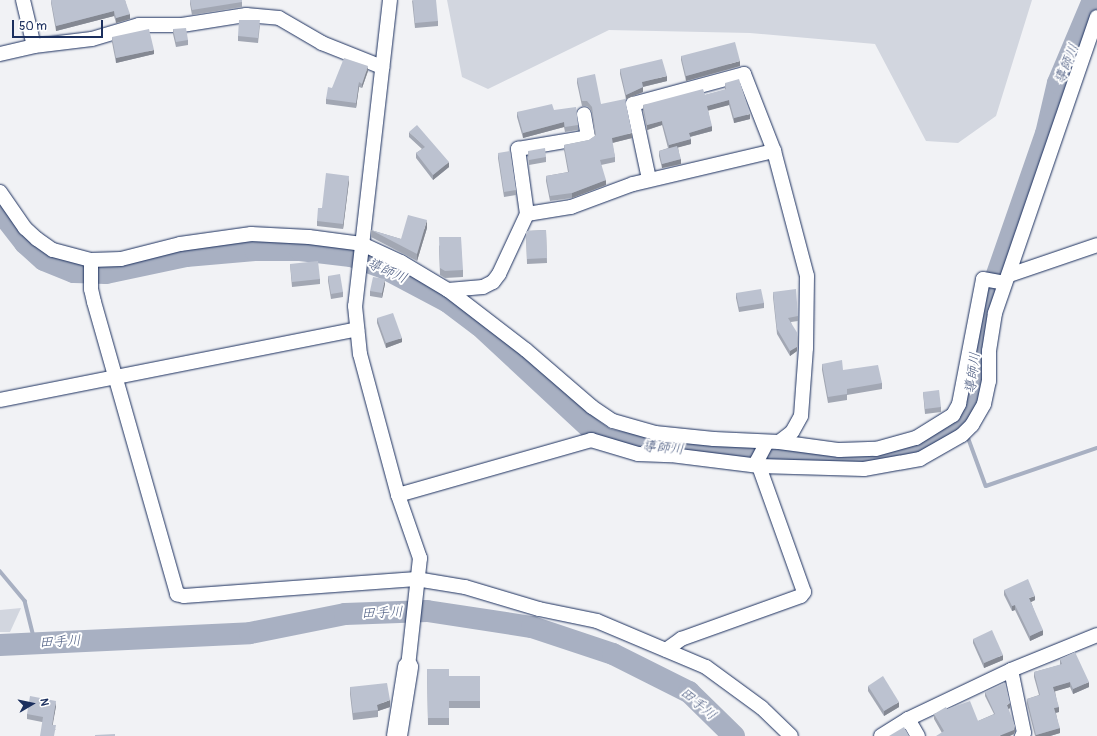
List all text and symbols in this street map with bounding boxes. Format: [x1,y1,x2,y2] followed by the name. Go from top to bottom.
[14,12,105,38] scale bar
[19,19,47,34] text: 50 m
[1051,41,1083,87] water label: 導師川
[364,255,410,287] water label: 導師川
[962,351,984,395] water label: 導師川
[641,438,685,458] water label: 導師川
[361,604,403,622] water label: 田手川
[39,633,81,651] water label: 田手川
[12,684,52,724] north arrow
[677,684,719,724] water label: 田手川
[37,697,51,707] text: N

